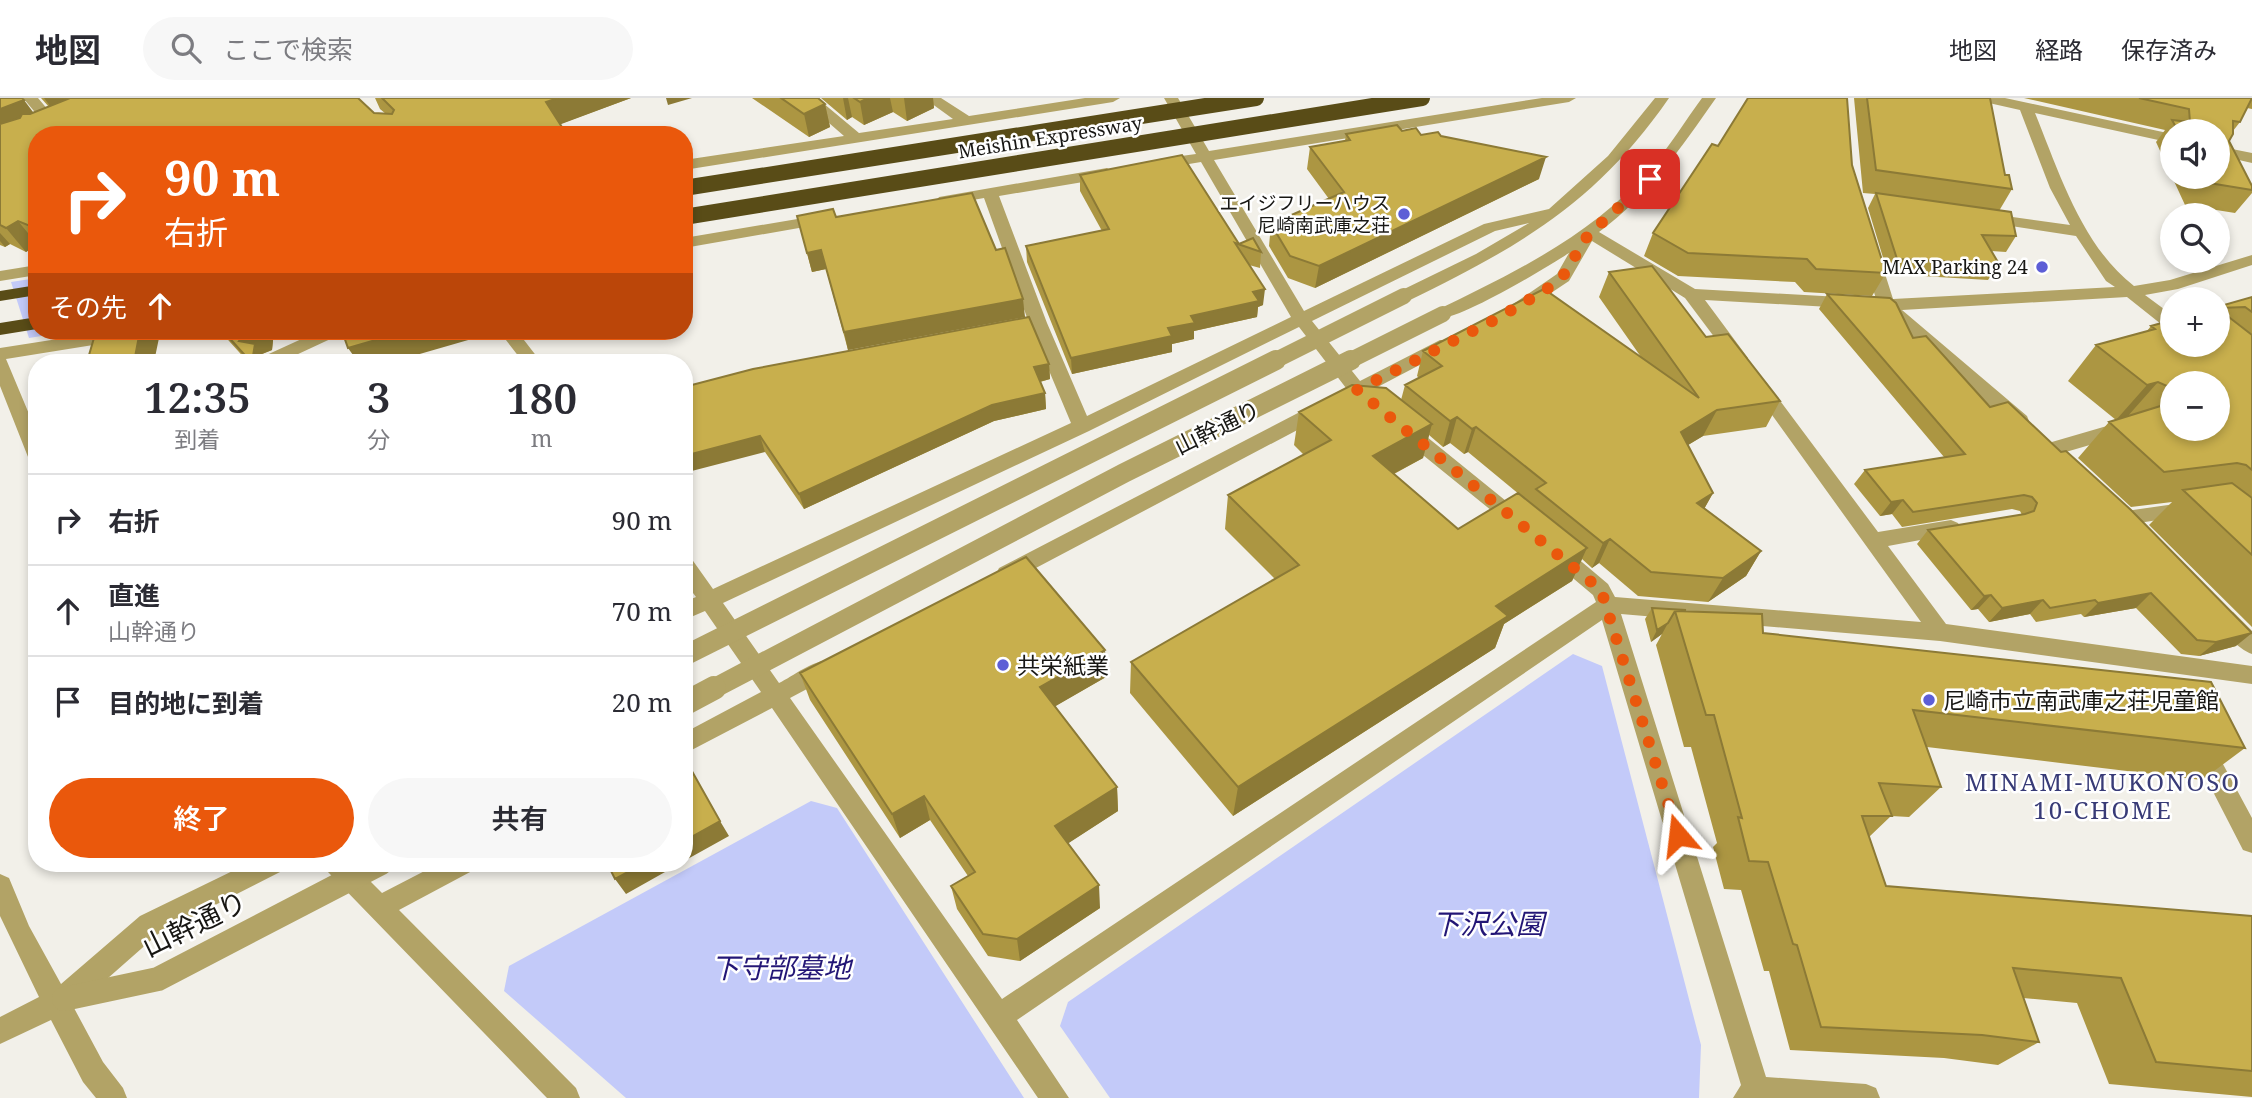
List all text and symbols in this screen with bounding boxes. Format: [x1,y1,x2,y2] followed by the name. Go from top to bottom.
[143,17,633,80] search box
[35,27,101,72] text: 地図
[167,29,205,67] icon: search
[223,31,353,67] text: ここで検索
[1949,33,1997,66] text: 地図
[2035,33,2083,66] text: 経路
[2121,33,2217,66] text: 保存済み
[956,110,1144,164] street label: Meishin Expressway
[2160,119,2230,441] map controls
[2160,119,2230,189] button: sound
[164,144,280,210] text: 90 m
[1620,149,1680,209] pin
[49,154,140,245] icon: right
[1631,160,1669,198] icon: arrive
[1219,190,1390,238] place label: エイジフリーハウス 尼崎南武庫之荘
[2160,203,2230,273] button: search
[1396,206,1412,222] marker: エイジフリーハウス 尼崎南武庫之荘
[164,210,228,253] text: 右折
[1882,254,2028,280] place label: MAX Parking 24
[2034,259,2050,275] marker: MAX Parking 24
[141,287,179,325] icon: ahead
[2160,287,2230,357] button: +
[49,289,127,325] text: その先
[144,368,251,425] text: 12:35
[367,368,390,425] text: 3
[506,369,577,426] text: 180
[2160,371,2230,441] button: −
[1169,392,1265,462] street label: 山幹通り
[531,422,553,454] text: m
[174,423,220,455] text: 到着
[367,423,390,455] text: 分
[49,501,87,539] icon: right
[612,502,672,538] text: 90 m
[108,503,160,539] text: 右折
[108,577,160,613] text: 直進
[49,592,87,630] icon: ahead
[612,593,672,629] text: 70 m
[108,615,200,647] text: 山幹通り
[1017,649,1109,681] place label: 共栄紙業
[995,657,1011,673] marker: 共栄紙業
[49,683,87,721] icon: arrive
[612,684,672,720] text: 20 m
[1943,684,2219,716] place label: 尼崎市立南武庫之荘児童館
[108,685,264,721] text: 目的地に到着
[1921,692,1937,708] marker: 尼崎市立南武庫之荘児童館
[1965,765,2241,826] district label: MINAMI-MUKONOSO 10-CHOME
[49,778,354,858] button: 終了
[368,778,672,858] button: 共有
[1641,798,1715,872] position arrow
[135,881,253,965] street label: 山幹通り
[1432,904,1548,942] park label: 下沢公園
[711,948,854,986] park label: 下守部墓地

